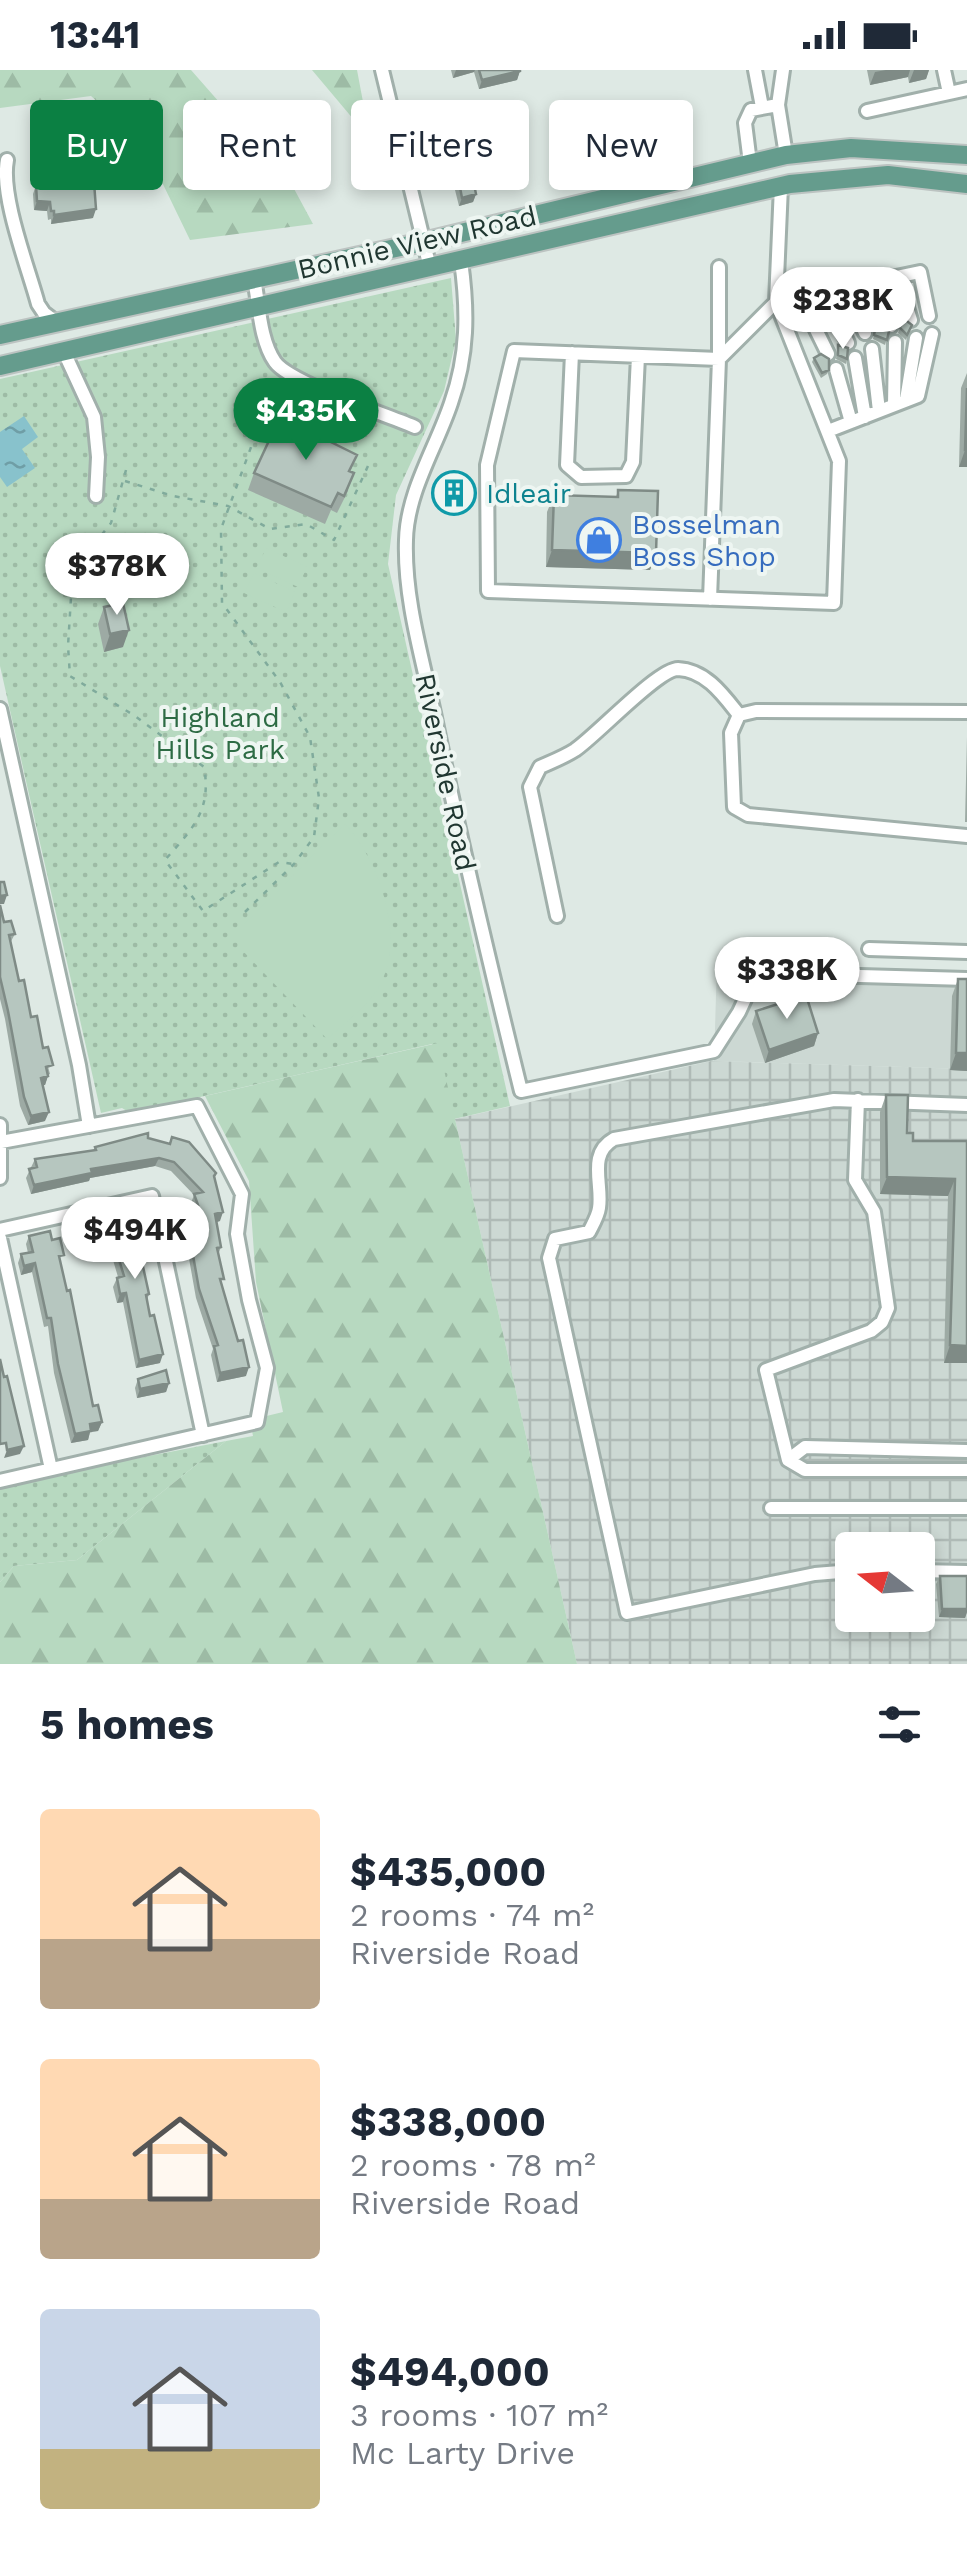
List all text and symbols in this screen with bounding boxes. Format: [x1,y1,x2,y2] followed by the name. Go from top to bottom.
[50,13,140,57] text: 13:41
[30,100,163,190] chip: Buy
[183,100,331,190] chip: Rent
[351,100,529,190] chip: Filters
[549,100,693,190] chip: New
[294,199,540,286] street label: Bonnie View Road
[773,267,913,352] pin: $238K
[793,280,893,318] text: $238K
[236,378,376,463] pin: $435K
[256,391,357,429] text: $435K
[431,470,477,516] building icon: Idleair
[486,477,571,510] place label: Idleair
[632,508,781,573] place label: Bosselman Boss Shop
[576,517,622,563] shop icon: Bosselman Boss Shop
[47,533,187,618] pin: $378K
[67,546,167,584] text: $378K
[408,670,483,874] street label: Riverside Road
[155,701,285,766] park label: Highland Hills Park
[717,937,857,1022] pin: $338K
[737,950,837,988] text: $338K
[65,1197,205,1282] pin: $494K
[83,1210,187,1248] text: $494K
[835,1532,935,1632] north arrow
[835,1532,935,1632] map controls
[872,1697,927,1752] icon: filters
[40,1700,214,1749] text: 5 homes
[350,1847,546,1896] text: $435,000
[120,1849,240,1969] icon: home
[350,1896,594,1934] text: 2 rooms · 74 m²
[350,1934,580,1972] text: Riverside Road
[350,2097,546,2146] text: $338,000
[120,2099,240,2219] icon: home
[350,2146,596,2184] text: 2 rooms · 78 m²
[350,2184,580,2222] text: Riverside Road
[350,2347,550,2396] text: $494,000
[120,2349,240,2469] icon: home
[350,2396,608,2434] text: 3 rooms · 107 m²
[350,2434,575,2472] text: Mc Larty Drive

